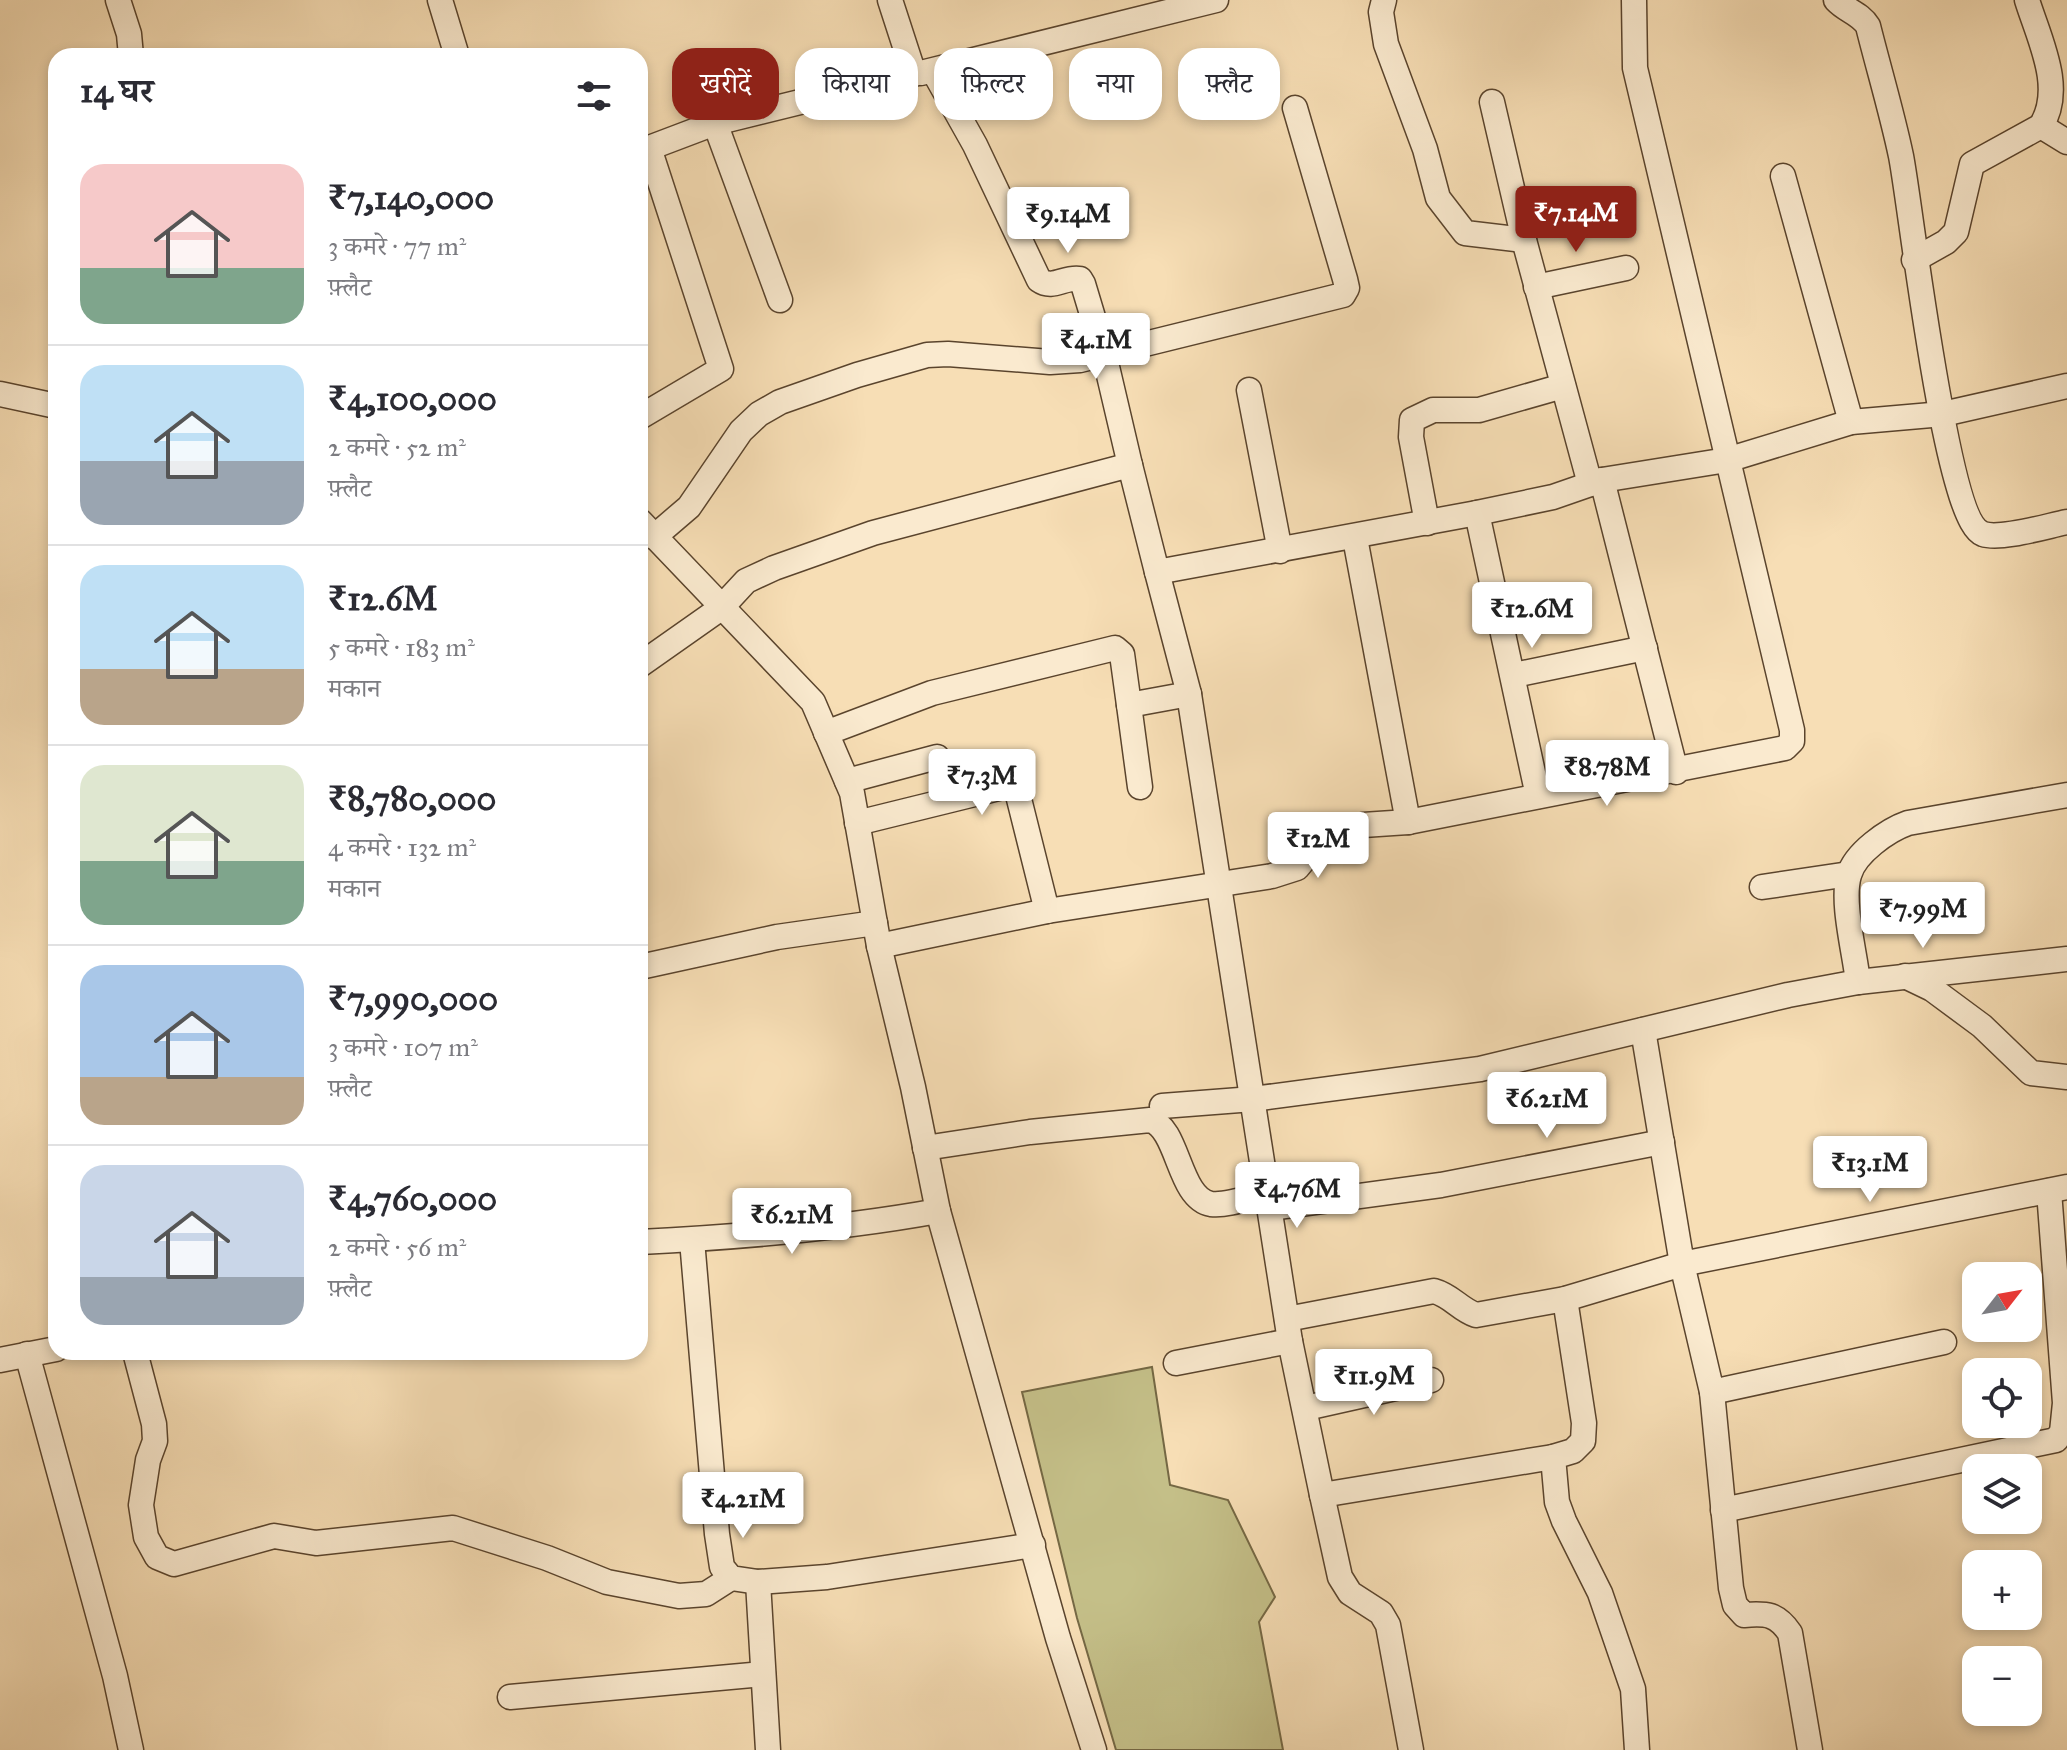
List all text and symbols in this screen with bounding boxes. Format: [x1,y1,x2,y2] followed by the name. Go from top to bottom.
[672,48,779,120] chip: खरीदें
[795,48,918,120] chip: किराया
[934,48,1053,120] chip: फ़िल्टर
[1069,48,1162,120] chip: नया
[1178,48,1280,120] chip: फ़्लैट
[80,70,153,111] text: 14 घर
[572,74,616,118] icon: filters
[328,177,494,218] text: ₹7,140,000
[1511,186,1641,254] pin: ₹7.14M
[1003,187,1133,255] pin: ₹9.14M
[144,196,240,292] icon: home
[1533,196,1619,228] text: ₹7.14M
[1025,197,1111,229] text: ₹9.14M
[328,230,466,262] text: 3 कमरे · 77 m²
[328,271,371,303] text: फ़्लैट
[1040,313,1152,381] pin: ₹4.1M
[1060,323,1132,355] text: ₹4.1M
[328,378,497,419] text: ₹4,100,000
[144,397,240,493] icon: home
[328,431,466,463] text: 2 कमरे · 52 m²
[328,472,371,504] text: फ़्लैट
[328,578,438,619] text: ₹12.6M
[1467,582,1597,650] pin: ₹12.6M
[1490,592,1574,624] text: ₹12.6M
[144,597,240,693] icon: home
[328,631,475,663] text: 5 कमरे · 183 m²
[328,672,381,704] text: मकान
[1542,740,1672,808] pin: ₹8.78M
[926,749,1038,817] pin: ₹7.3M
[1564,750,1650,782] text: ₹8.78M
[947,759,1017,791] text: ₹7.3M
[328,778,496,819] text: ₹8,780,000
[144,797,240,893] icon: home
[1271,812,1365,880] pin: ₹12M
[1286,822,1350,854] text: ₹12M
[328,831,476,863] text: 4 कमरे · 132 m²
[328,872,381,904] text: मकान
[1858,882,1988,950] pin: ₹7.99M
[1879,892,1967,924] text: ₹7.99M
[328,978,498,1019] text: ₹7,990,000
[144,997,240,1093] icon: home
[328,1031,478,1063] text: 3 कमरे · 107 m²
[328,1072,371,1104] text: फ़्लैट
[1482,1072,1612,1140] pin: ₹6.21M
[1505,1082,1589,1114] text: ₹6.21M
[1805,1136,1935,1204] pin: ₹13.1M
[1831,1146,1909,1178] text: ₹13.1M
[1232,1162,1362,1230] pin: ₹4.76M
[1253,1172,1341,1204] text: ₹4.76M
[328,1178,497,1219] text: ₹4,760,000
[727,1188,857,1256] pin: ₹6.21M
[144,1197,240,1293] icon: home
[750,1198,834,1230] text: ₹6.21M
[328,1231,466,1263] text: 2 कमरे · 56 m²
[1962,1262,2042,1342] north arrow
[1962,1262,2042,1726] map controls
[328,1272,371,1304] text: फ़्लैट
[1309,1349,1439,1417] pin: ₹11.9M
[1962,1358,2042,1438] button: locate
[1333,1359,1415,1391] text: ₹11.9M
[1962,1454,2042,1534] button: layers
[678,1472,808,1540] pin: ₹4.21M
[700,1482,786,1514] text: ₹4.21M
[1962,1550,2042,1630] button: +
[1962,1646,2042,1726] button: −

